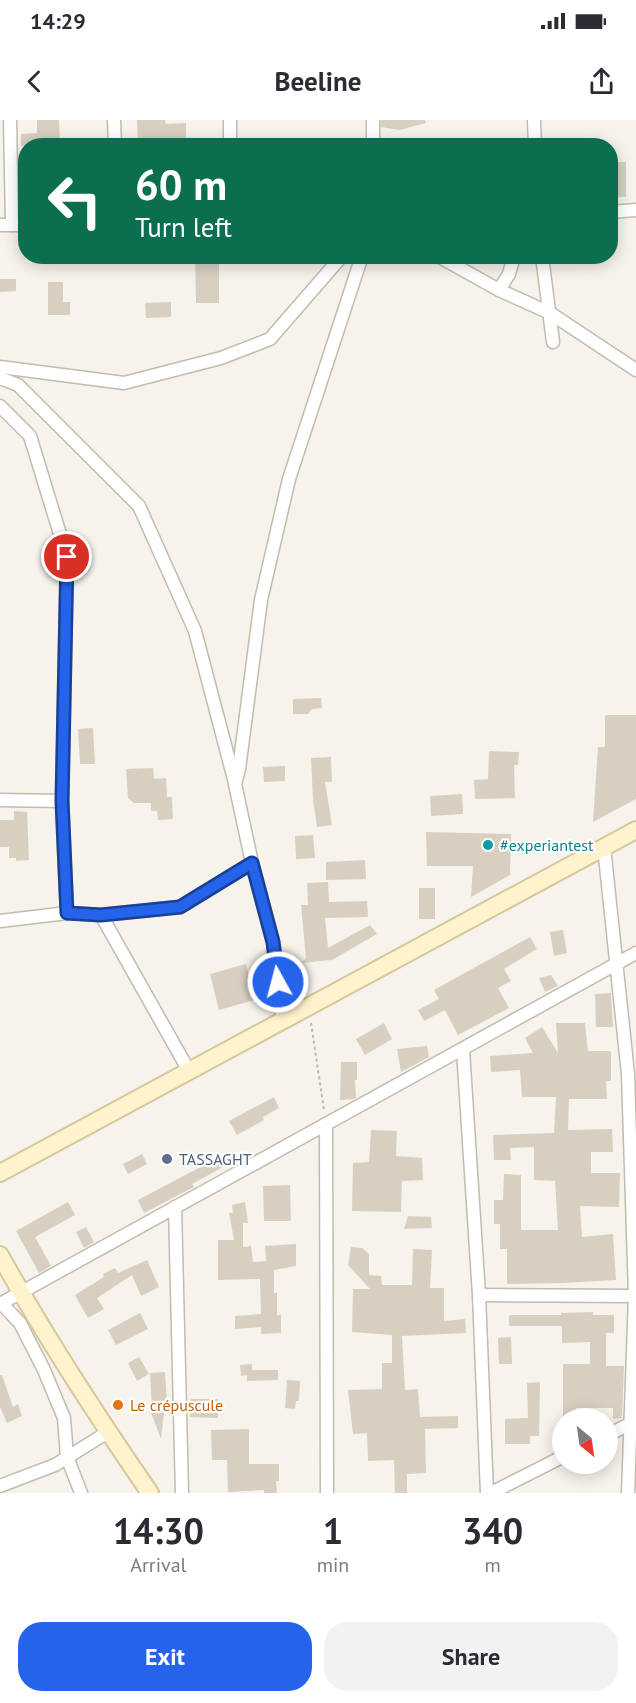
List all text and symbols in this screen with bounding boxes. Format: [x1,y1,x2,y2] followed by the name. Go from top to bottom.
[30,7,86,35] text: 14:29
[275,64,361,98] text: Beeline
[18,65,51,98] icon: back
[585,65,618,98] icon: share
[135,157,227,212] text: 60 m
[36,162,114,240] icon: left
[135,210,232,244] text: Turn left
[41,531,92,582] pin
[50,540,83,573] icon: arrive
[500,835,594,855] place label: #experiantest
[481,838,495,852] marker: #experiantest
[246,950,310,1014] position arrow
[179,1149,252,1169] place label: TASSAGHT
[160,1152,174,1166] marker: TASSAGHT
[130,1395,223,1415] place label: Le crépuscule
[111,1398,125,1412] marker: Le crépuscule
[552,1408,618,1474] north arrow
[552,1408,618,1474] map controls
[113,1507,204,1554] text: 14:30
[323,1507,343,1554] text: 1
[462,1507,523,1554] text: 340
[130,1552,186,1578] text: Arrival
[317,1552,349,1578] text: min
[485,1552,501,1578] text: m
[18,1622,312,1691] button: Exit
[324,1622,618,1691] button: Share

